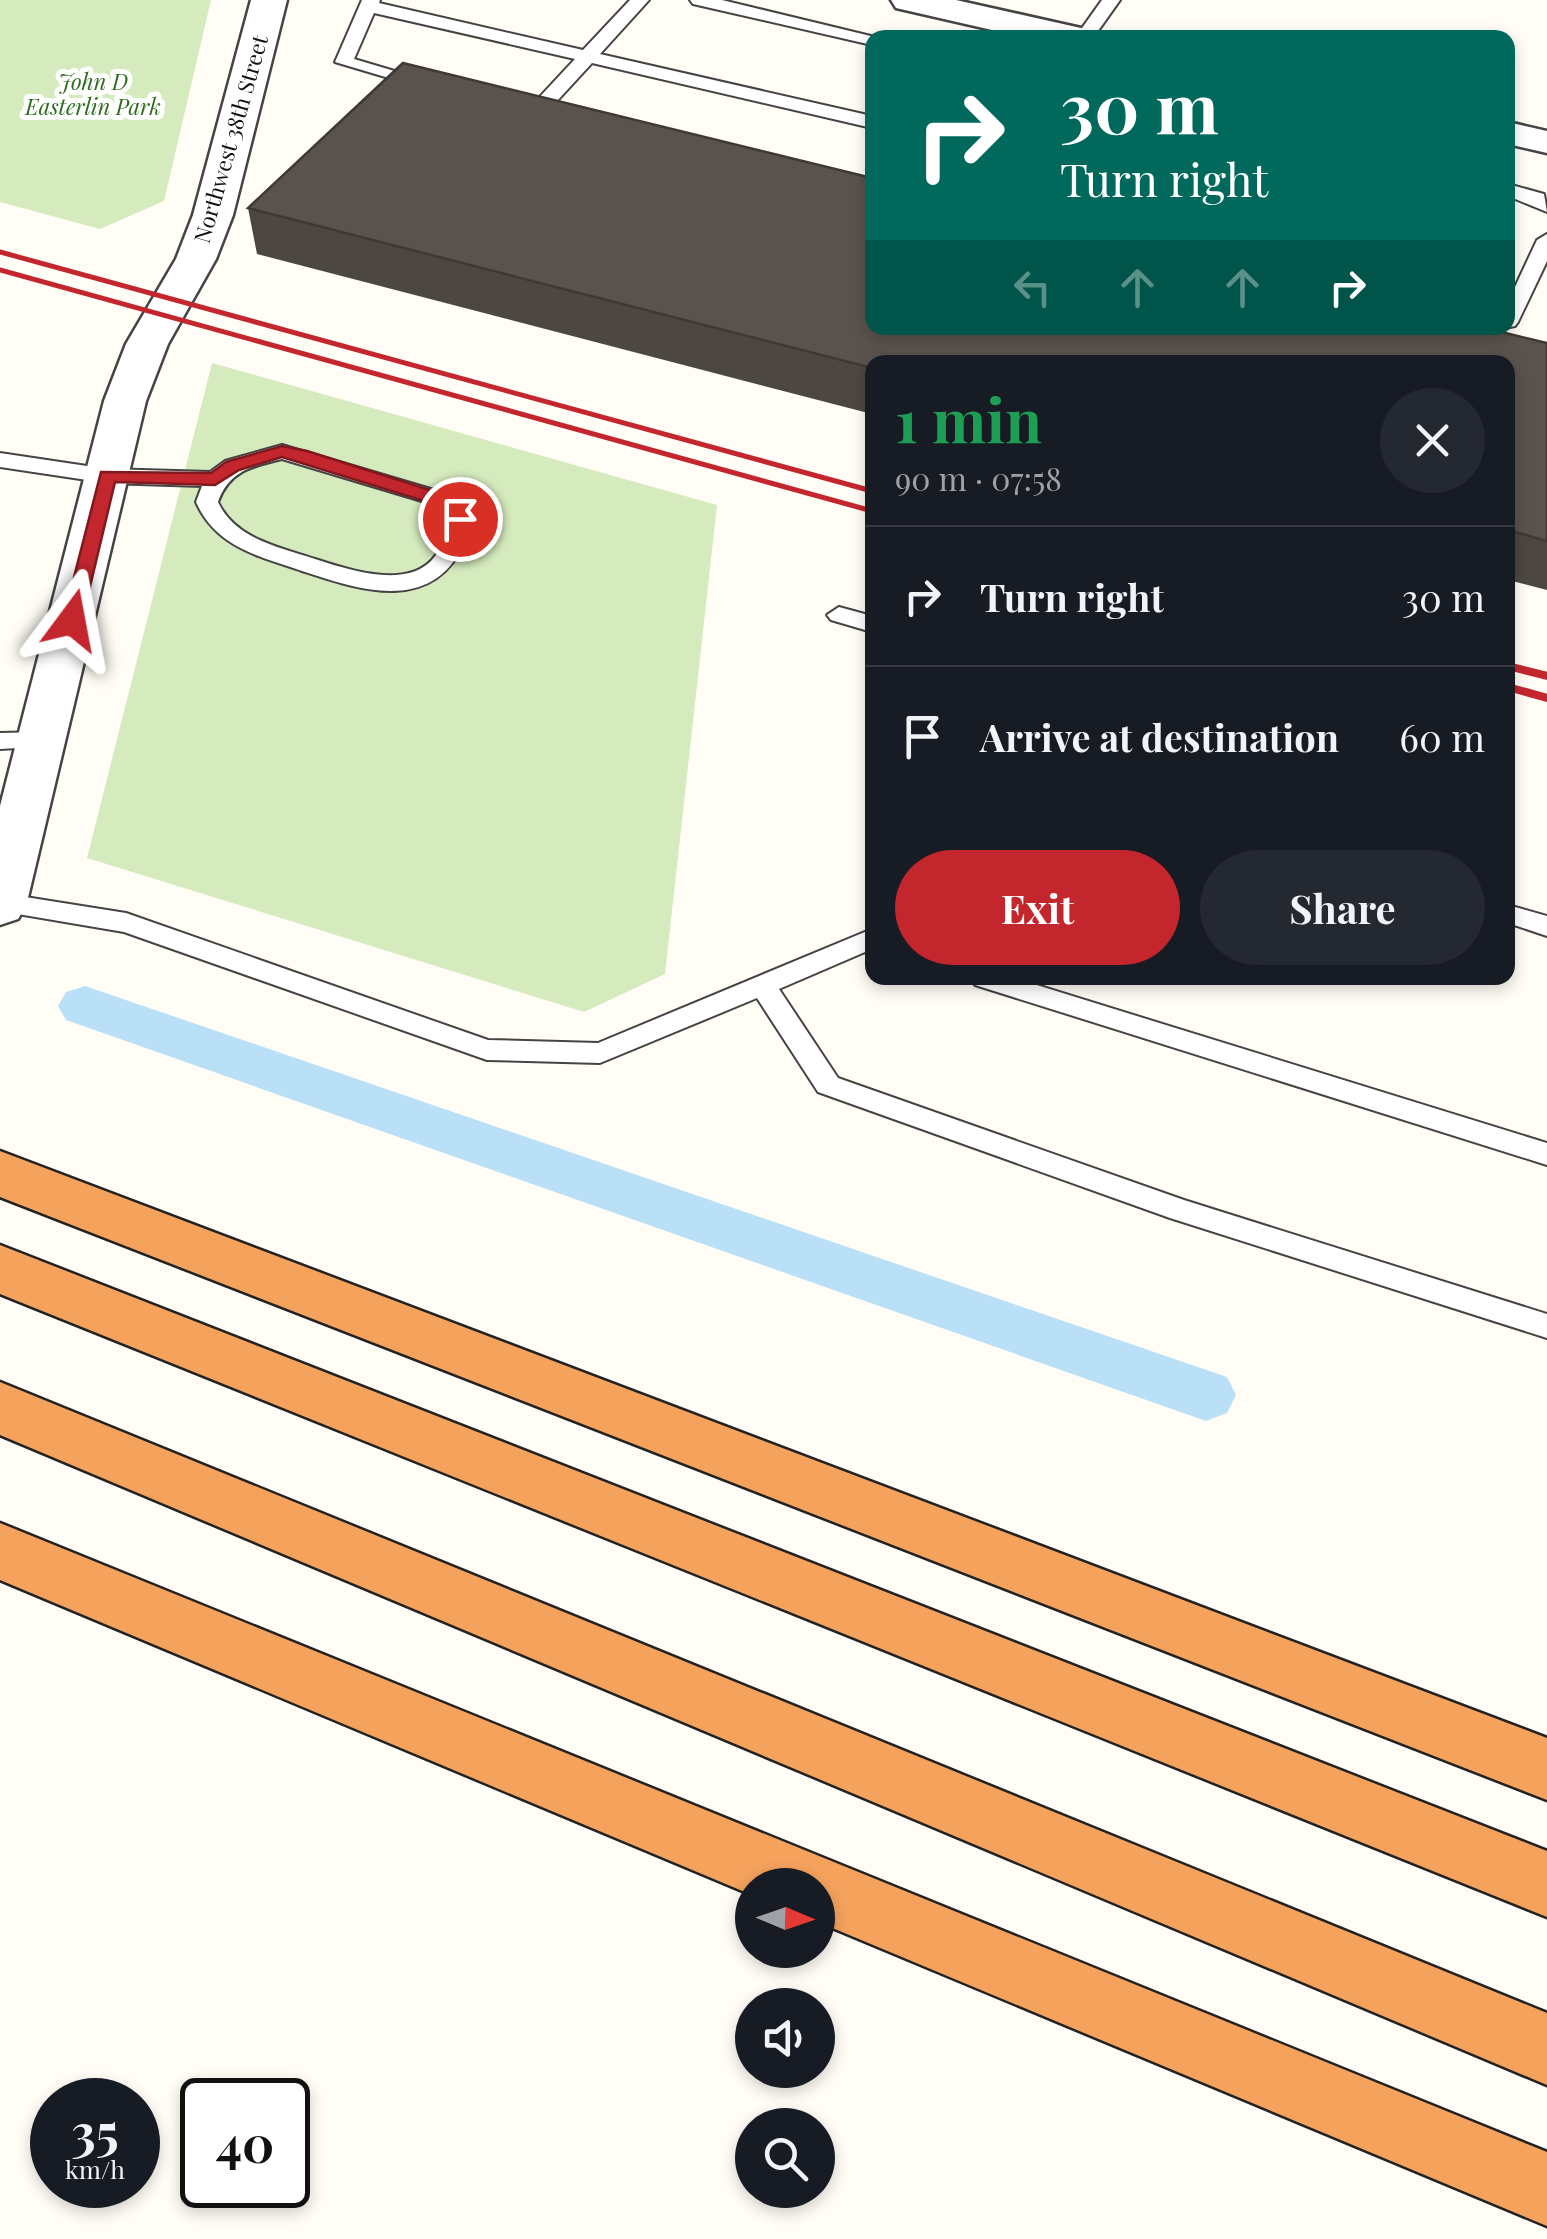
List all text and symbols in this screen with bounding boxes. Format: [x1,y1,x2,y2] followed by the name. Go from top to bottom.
[186,30,274,246] street label: Northwest 38th Street
[1060,58,1219,152] text: 30 m
[24,66,161,121] park label: John D Easterlin Park
[895,70,1025,200] icon: right
[1060,148,1268,208] text: Turn right
[1005,260,1060,315] icon: left
[1110,260,1165,315] icon: ahead
[1215,260,1270,315] icon: ahead
[1320,260,1375,315] icon: right
[895,378,1042,458] text: 1 min
[1380,388,1485,493] button: close
[895,456,1062,499] text: 90 m · 07:58
[418,477,503,562] pin
[433,492,488,547] icon: arrive
[20,568,124,672] position arrow
[895,569,950,624] icon: right
[980,571,1164,622] text: Turn right
[1402,571,1485,622] text: 30 m
[895,709,950,764] icon: arrive
[980,711,1339,762] text: Arrive at destination
[1399,711,1485,762] text: 60 m
[895,850,1180,965] button: Exit
[1200,850,1485,965] button: Share
[735,1868,835,1968] north arrow
[735,1868,835,2208] map controls
[735,1988,835,2088] button: sound
[180,2078,310,2208] speed limit sign: 40
[71,2097,119,2164] text: 35
[735,2108,835,2208] button: search
[65,2152,125,2185] text: km/h

